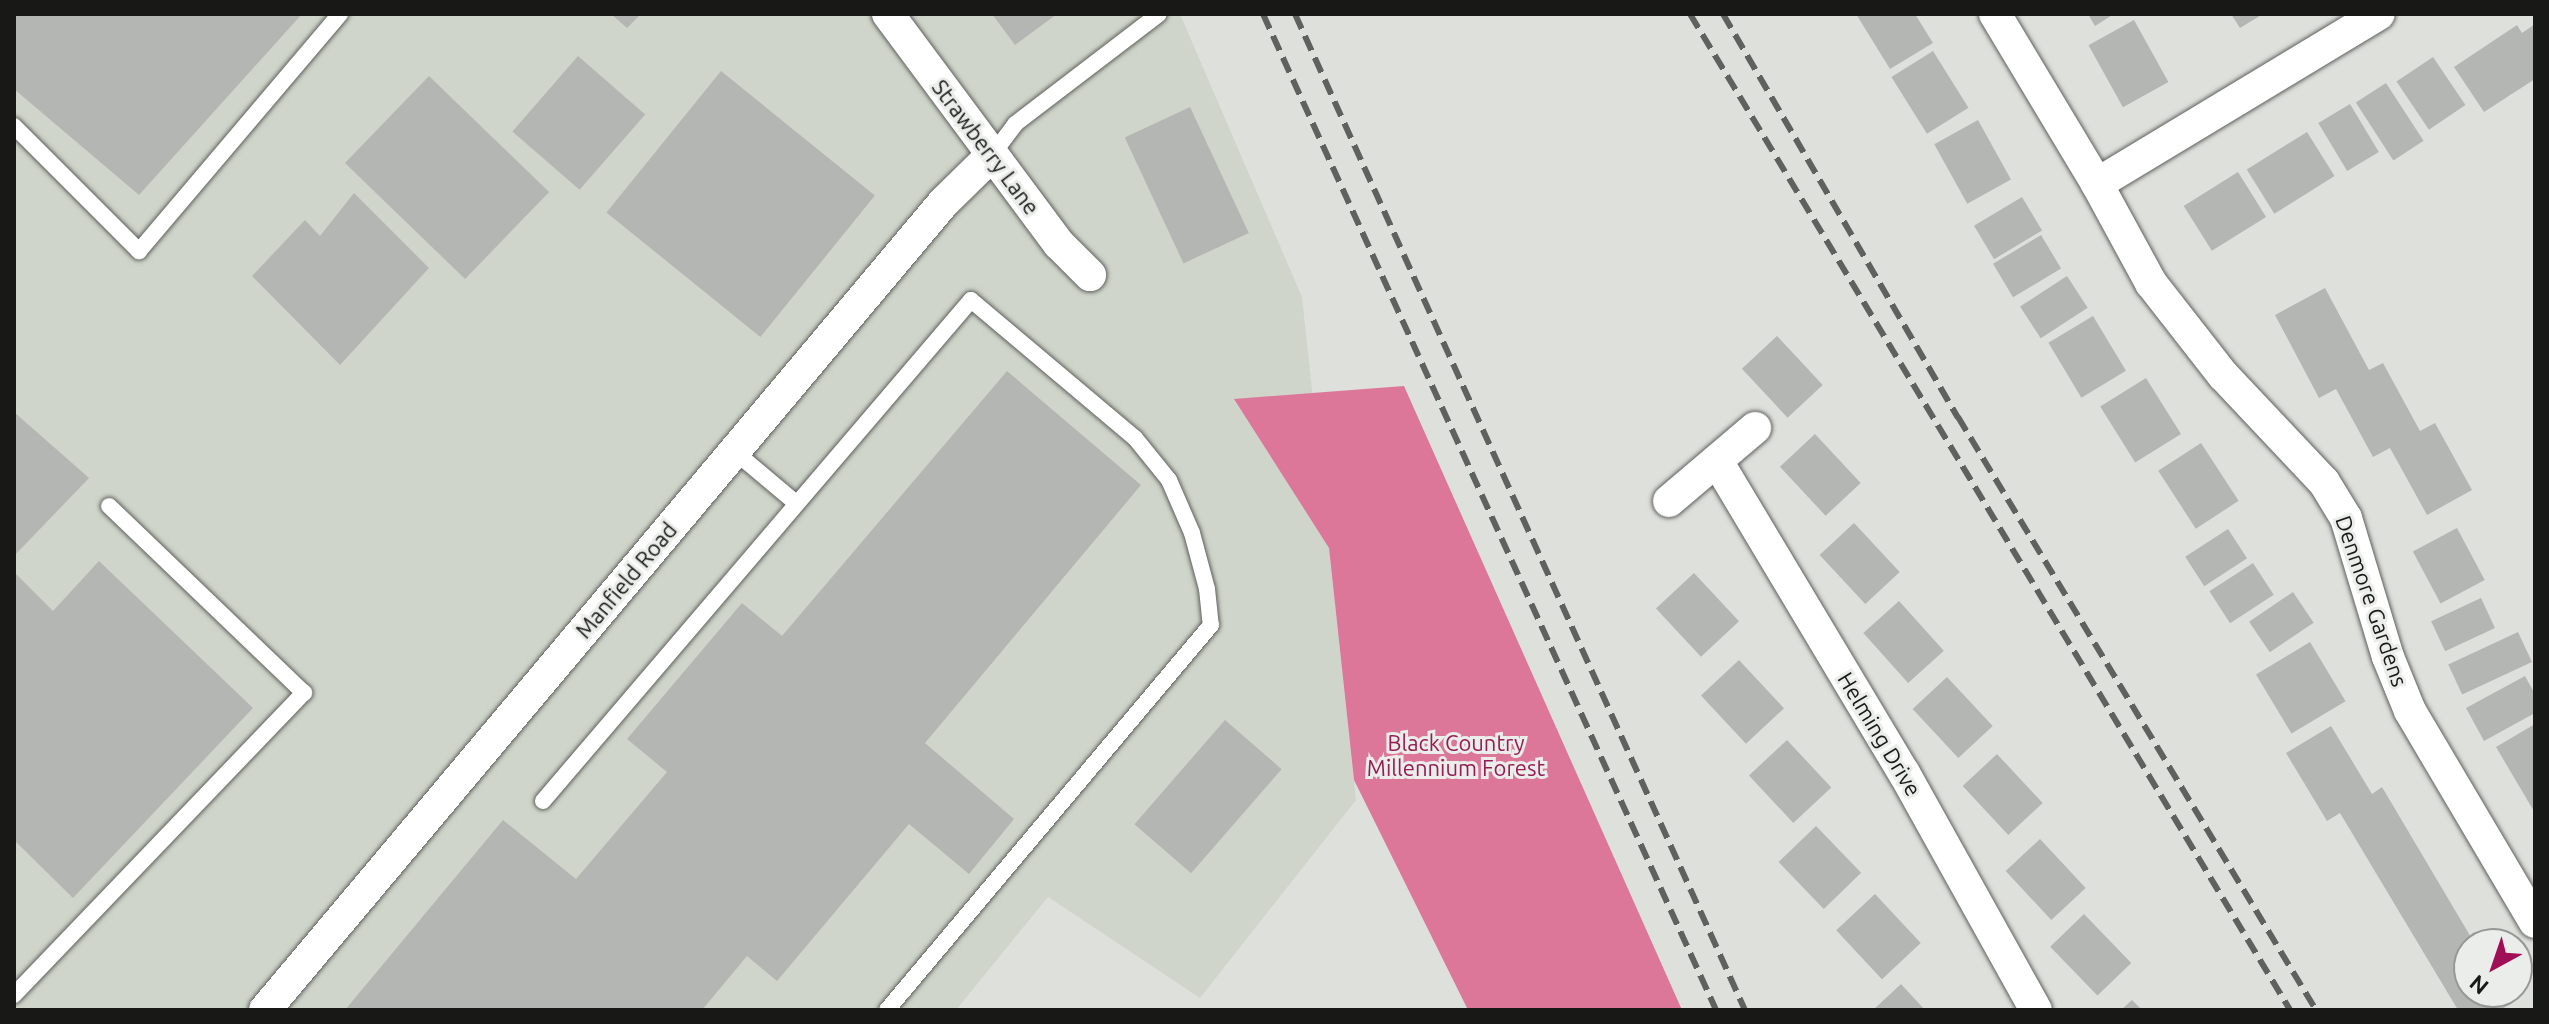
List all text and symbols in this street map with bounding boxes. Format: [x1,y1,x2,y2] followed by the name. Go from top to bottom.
[927,74,1045,220] street label: Strawberry Lane
[2330,512,2414,690] street label: Denmore Gardens
[570,517,682,643] street label: Manfield Road
[1833,667,1927,801] street label: Helming Drive
[1367,729,1545,780] park label: Black Country Millennium Forest
[2453,928,2533,1008] north arrow
[2464,970,2493,1000] text: N

